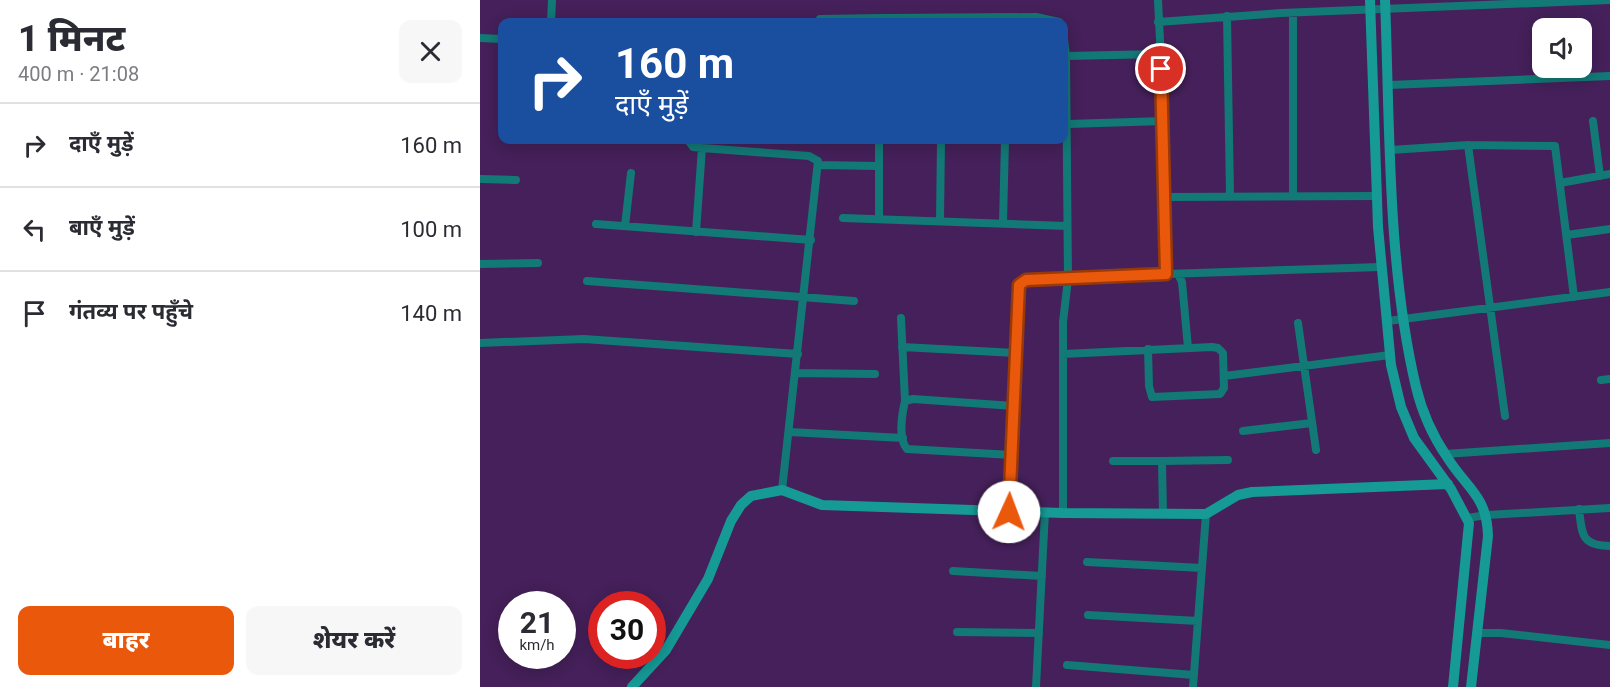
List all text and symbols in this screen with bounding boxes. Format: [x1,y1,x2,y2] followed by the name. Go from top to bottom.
[18,18,125,60] text: 1 मिनट
[1532,18,1592,78] map controls
[1532,18,1592,78] button: sound
[399,20,462,83] button: close
[615,39,734,88] text: 160 m
[516,42,594,120] icon: right
[1135,43,1186,94] pin
[1144,52,1177,85] icon: arrive
[18,62,139,86] text: 400 m · 21:08
[615,89,689,121] text: दाएँ मुड़ें
[18,129,51,162] icon: right
[69,131,134,156] text: दाएँ मुड़ें
[400,133,462,158] text: 160 m
[18,213,51,246] icon: left
[69,215,135,240] text: बाएँ मुड़ें
[400,217,462,242] text: 100 m
[18,297,51,330] icon: arrive
[69,299,193,324] text: गंतव्य पर पहुँचे
[400,301,462,326] text: 140 m
[977,480,1041,544] position arrow
[588,591,666,669] speed limit sign: 30
[520,605,554,640] text: 21
[18,606,234,675] button: बाहर
[246,606,462,675] button: शेयर करें
[519,636,555,654] text: km/h

